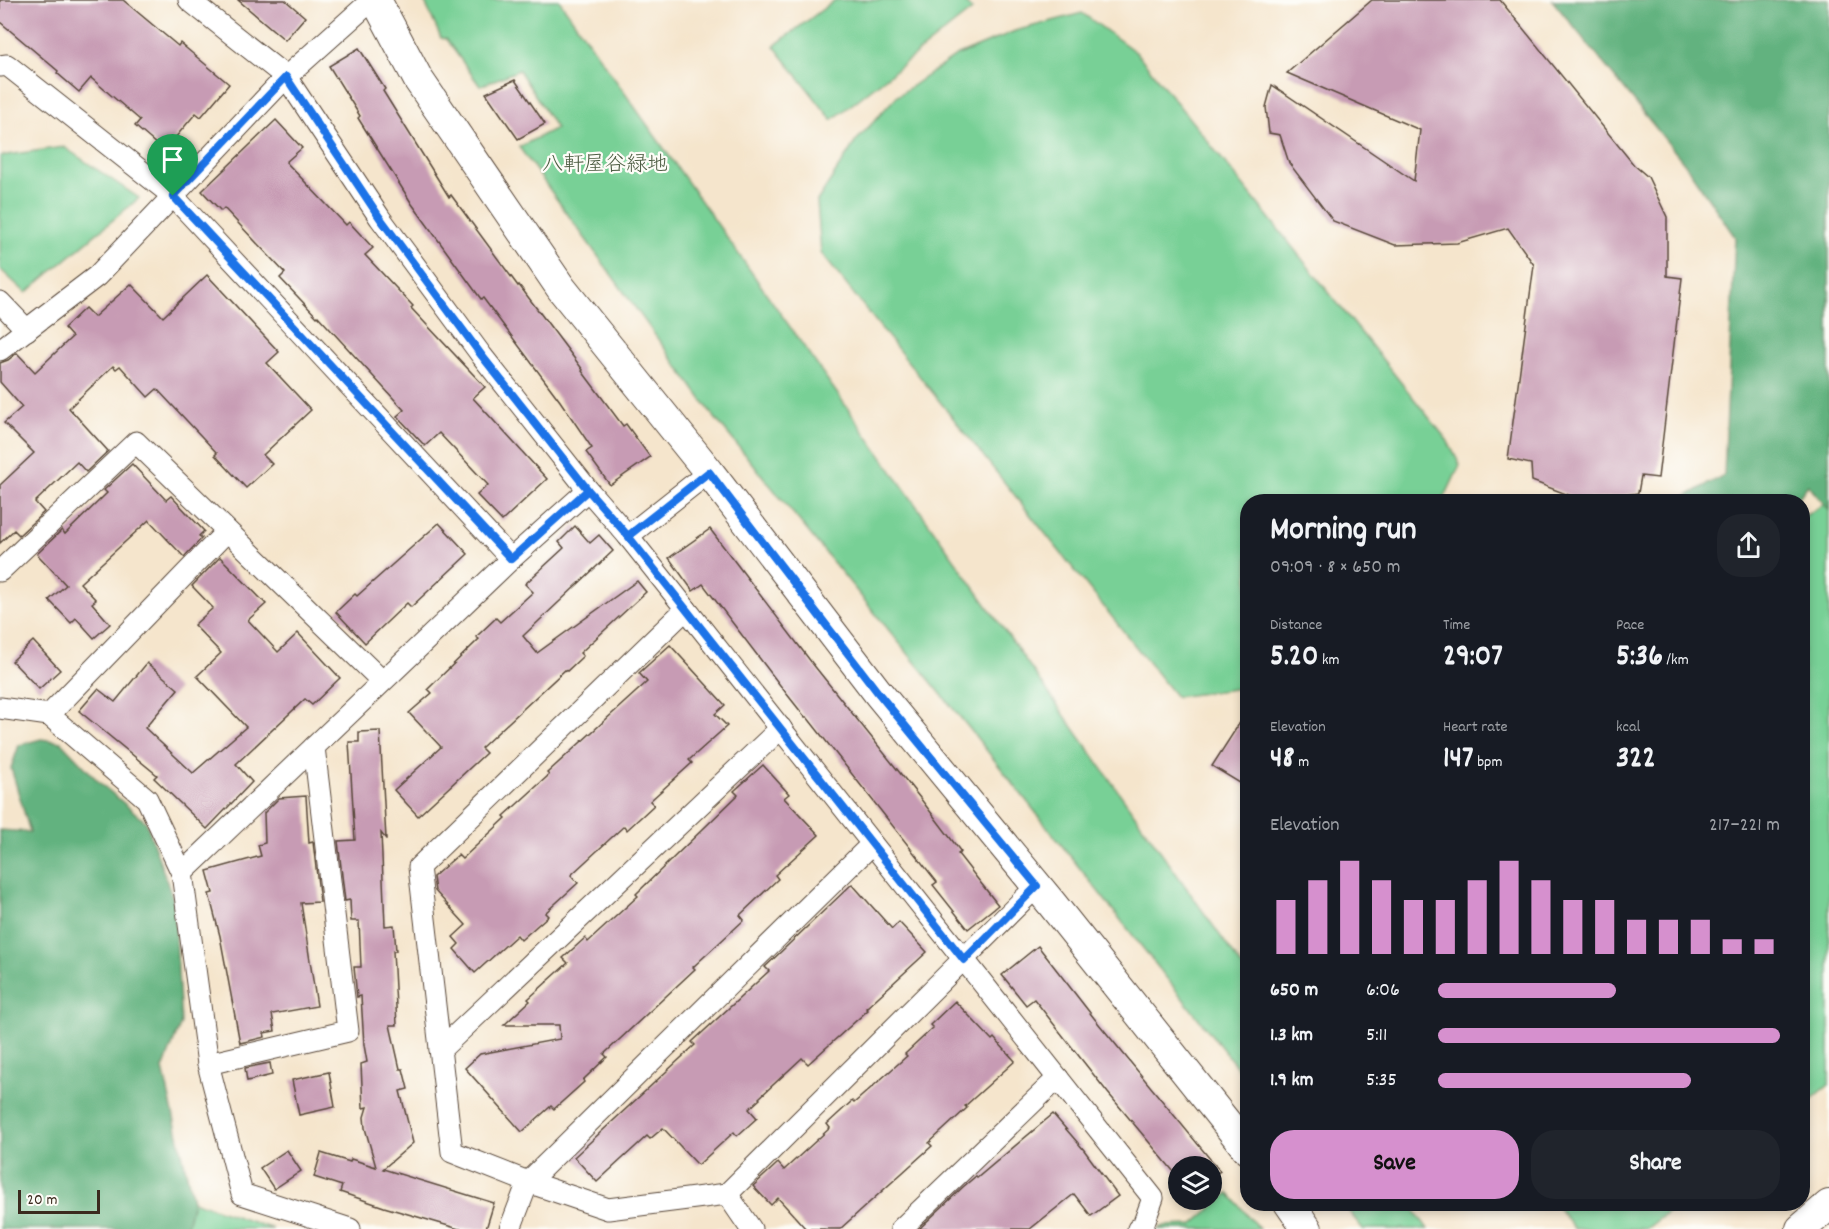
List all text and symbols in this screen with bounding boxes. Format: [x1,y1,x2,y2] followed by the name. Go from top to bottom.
[147,134,198,196] pin
[156,143,189,176] icon: arrive
[542,151,668,181] park label: 八軒屋谷緑地
[1270,508,1417,555] text: Morning run
[1717,514,1780,577] button: share
[1270,554,1400,582] text: 09:09 · 8 × 650 m
[1270,614,1322,637] text: Distance
[1443,614,1470,637] text: Time
[1616,614,1644,637] text: Pace
[1270,637,1318,680] text: 5.20
[1443,637,1503,680] text: 29:07
[1616,637,1663,680] text: 5:36
[1318,649,1340,672] text: km
[1663,649,1689,672] text: /km
[1270,716,1326,739] text: Elevation
[1443,716,1508,739] text: Heart rate
[1616,716,1640,739] text: kcal
[1270,739,1294,782] text: 48
[1443,739,1474,782] text: 147
[1616,739,1656,782] text: 322
[1294,751,1309,774] text: m
[1474,751,1502,774] text: bpm
[1270,812,1340,840] text: Elevation
[1709,812,1780,840] text: 217–221 m
[1270,977,1318,1005] text: 650 m
[1366,977,1400,1005] text: 6:06
[1270,1022,1313,1050] text: 1.3 km
[1366,1022,1387,1050] text: 5:11
[1270,1067,1313,1095] text: 1.9 km
[1366,1067,1397,1095] text: 5:35
[1270,1130,1519,1199] button: Save
[1531,1130,1780,1199] button: Share
[1168,1156,1222,1210] map controls
[1168,1156,1222,1210] button: layers
[18,1187,100,1214] scale bar
[27,1189,57,1212] text: 20 m

